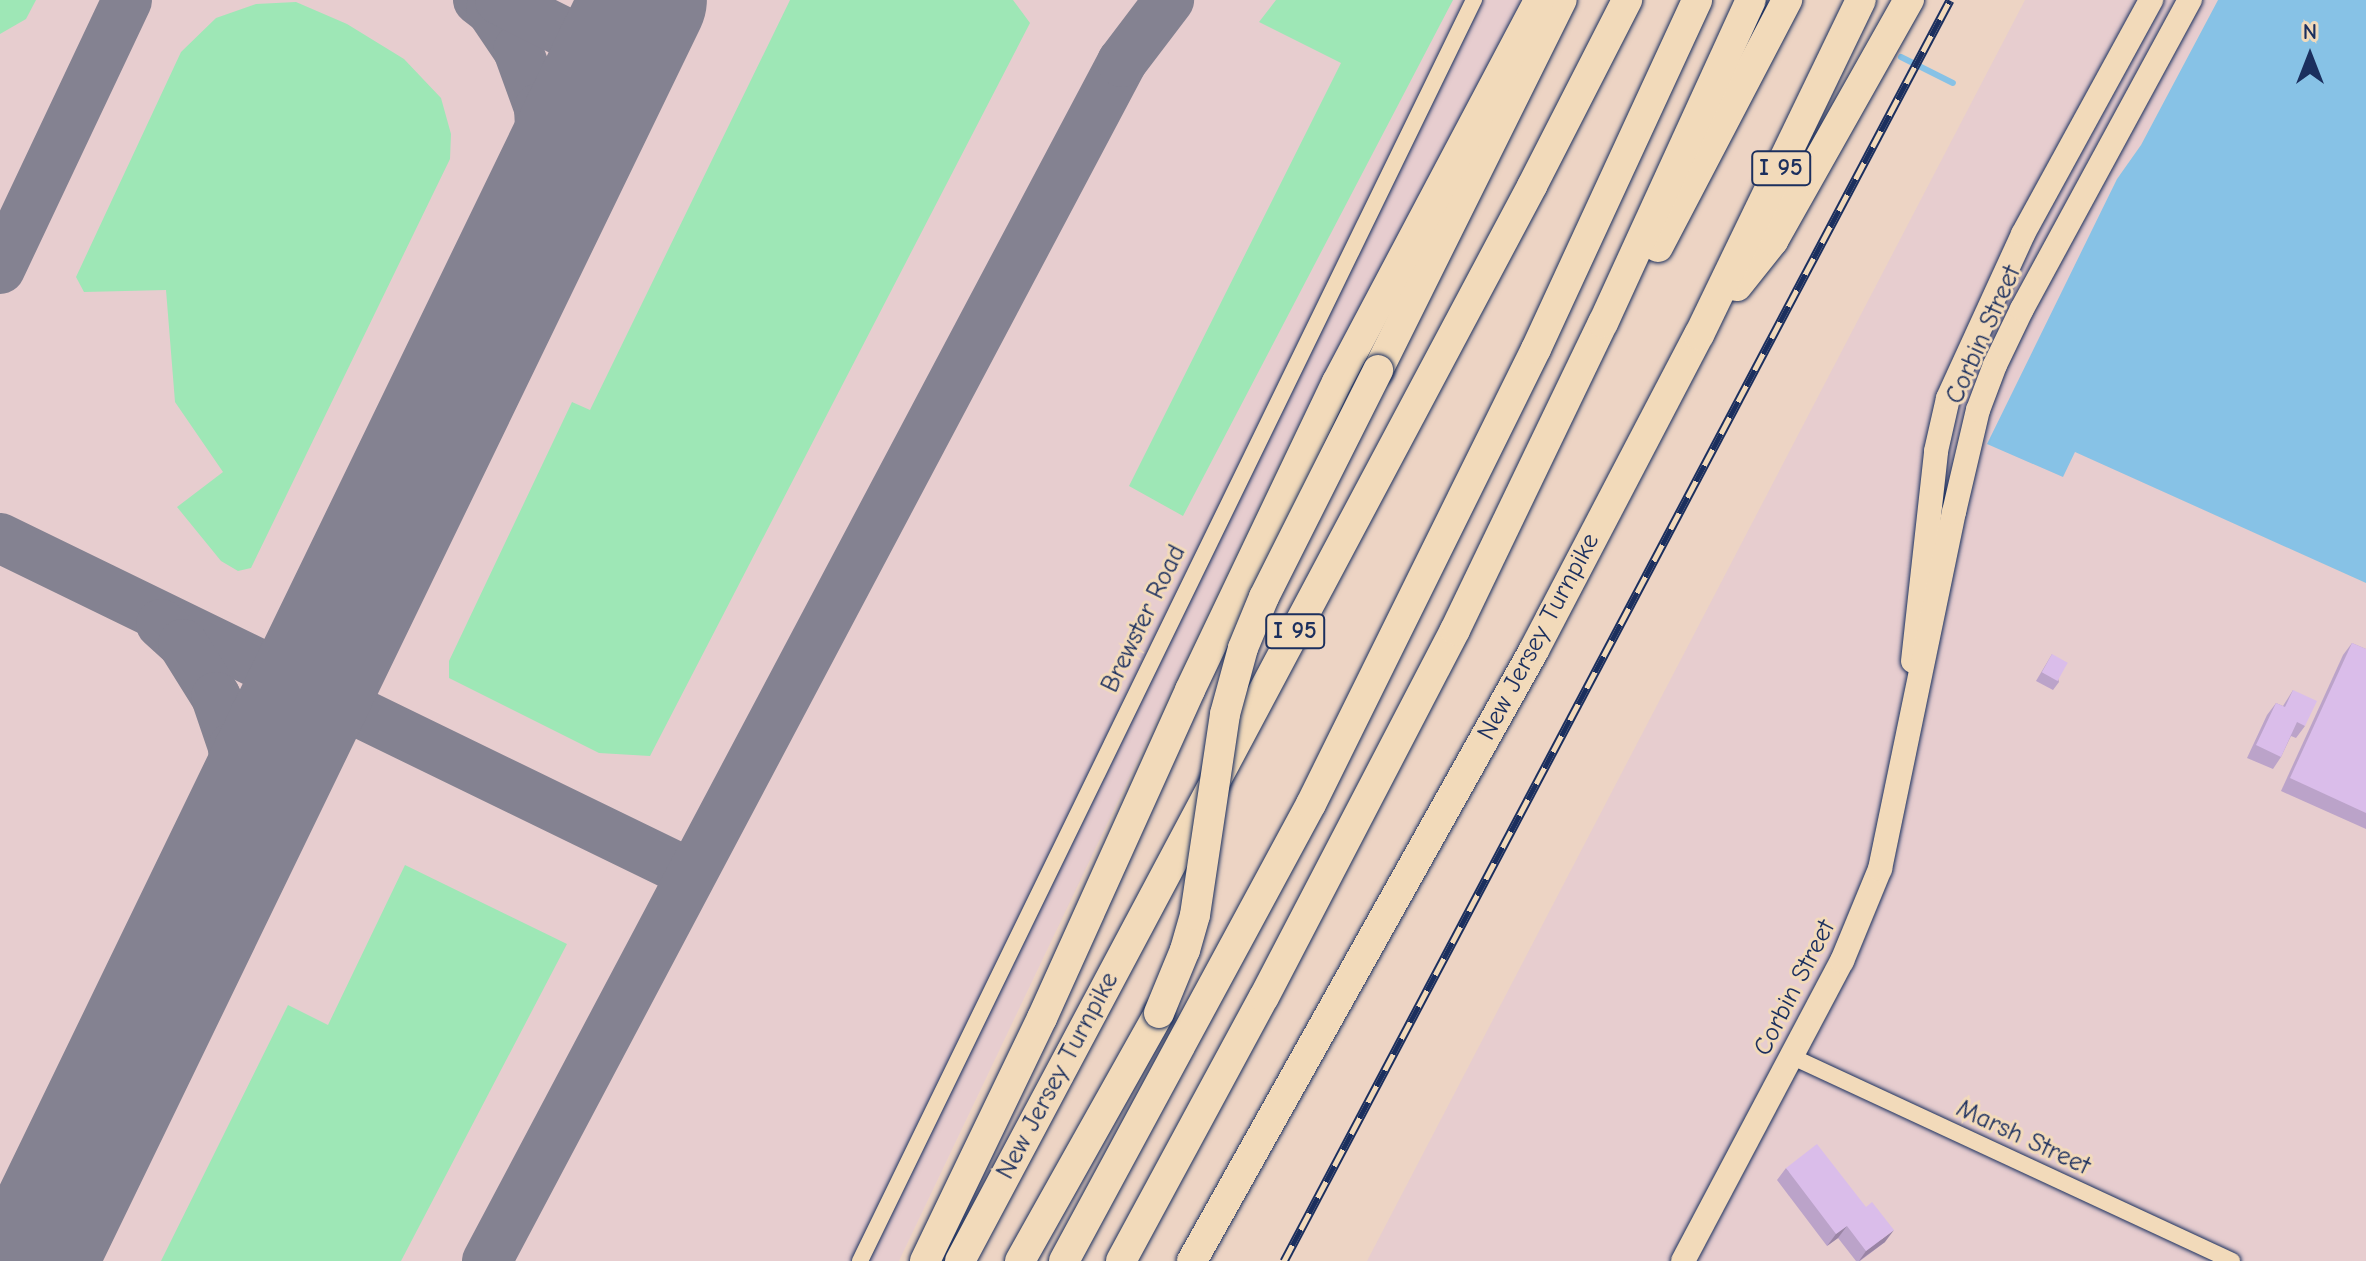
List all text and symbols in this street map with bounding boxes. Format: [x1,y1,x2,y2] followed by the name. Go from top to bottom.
[2270,16,2350,96] north arrow
[2303,19,2317,45] text: N
[1751,148,1811,188] road number: I 95
[1940,261,2028,409] street label: Corbin Street
[1471,528,1607,746] street label: New Jersey Turnpike
[1095,540,1193,698] street label: Brewster Road
[1265,611,1325,651] road number: I 95
[1748,915,1842,1061] street label: Corbin Street
[990,967,1126,1185] street label: New Jersey Turnpike
[1951,1093,2095,1183] street label: Marsh Street

